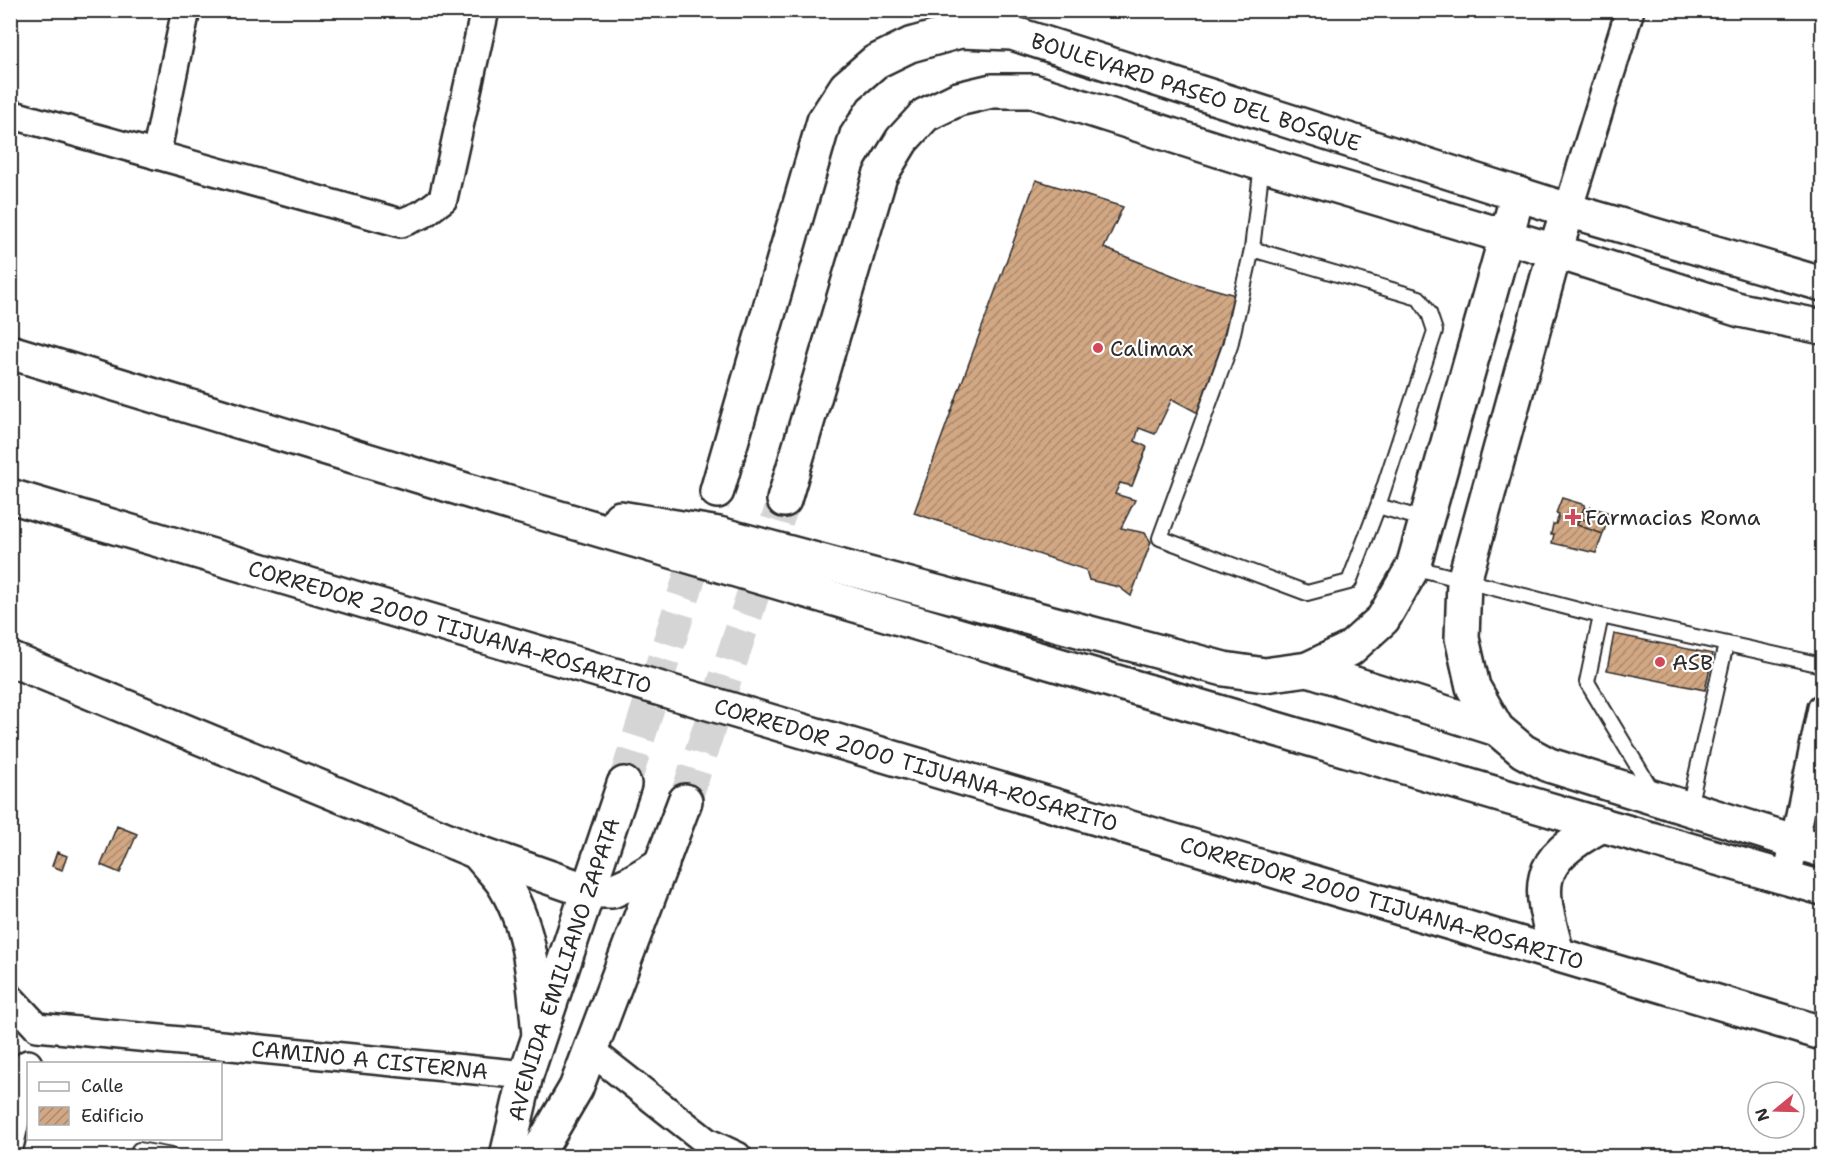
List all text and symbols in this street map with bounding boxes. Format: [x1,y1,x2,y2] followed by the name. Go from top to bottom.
[1027,26,1364,158] street label: BOULEVARD PASEO DEL BOSQUE
[1110,334,1193,363] place label: Calimax
[1091,341,1105,355] marker: Calimax
[1585,503,1761,532] place label: Farmacias Roma
[1566,510,1580,524] marker: Farmacias Roma
[245,553,655,700] street label: CORREDOR 2000 TIJUANA-ROSARITO
[1672,648,1713,677] place label: ASB
[1653,655,1667,669] marker: ASB
[711,691,1121,839] street label: CORREDOR 2000 TIJUANA-ROSARITO
[502,814,627,1124] street label: AVENIDA EMILIANO ZAPATA
[1177,830,1587,977] street label: CORREDOR 2000 TIJUANA-ROSARITO
[250,1034,489,1086] street label: CAMINO A CISTERNA
[27,1062,222,1140] legend
[81,1074,124,1098] text: Calle
[1746,1080,1806,1140] north arrow
[81,1104,144,1128] text: Edificio
[1750,1105,1774,1124] text: N

